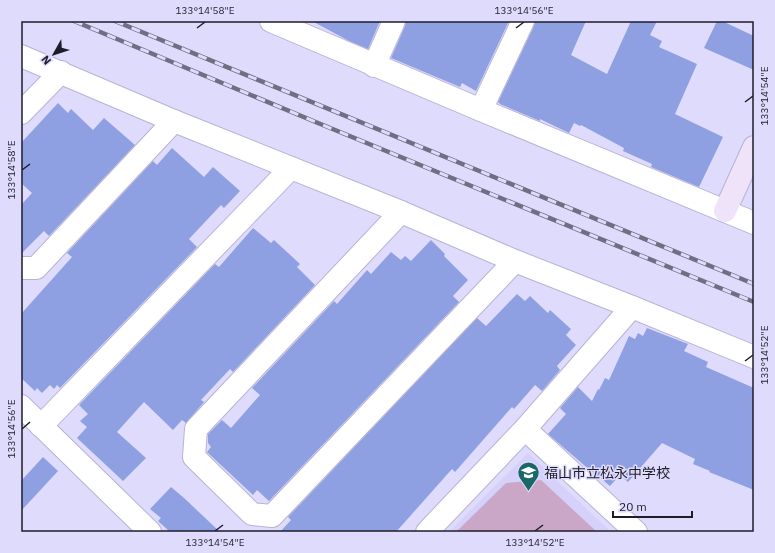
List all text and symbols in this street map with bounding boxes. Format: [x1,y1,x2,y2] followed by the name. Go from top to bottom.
[175,4,235,17] text: 133°14'58"E
[494,4,554,17] text: 133°14'56"E
[34,34,74,74] north arrow
[38,53,54,68] text: N
[758,66,771,126] text: 133°14'54"E
[5,140,18,200] text: 133°14'58"E
[758,325,771,385] text: 133°14'52"E
[5,399,18,459] text: 133°14'56"E
[516,460,542,493] school or university icon: 福山市立松永中学校
[544,464,670,482] place label: 福山市立松永中学校
[613,493,692,519] scale bar
[619,499,647,514] text: 20 m
[185,536,245,549] text: 133°14'54"E
[505,536,565,549] text: 133°14'52"E

